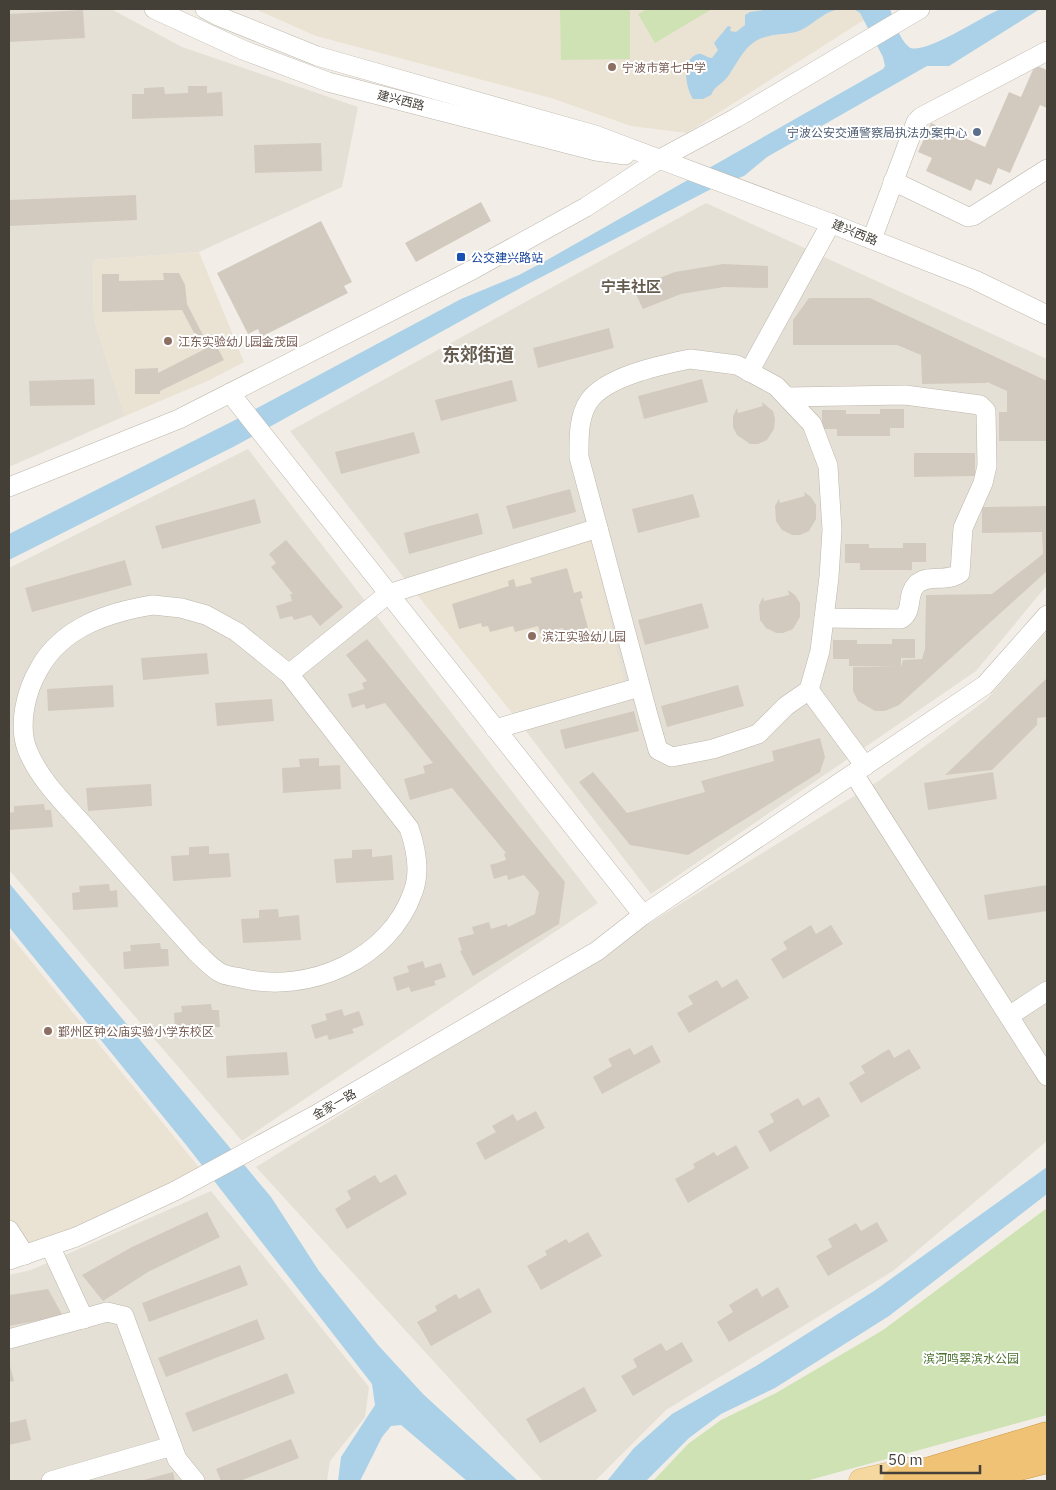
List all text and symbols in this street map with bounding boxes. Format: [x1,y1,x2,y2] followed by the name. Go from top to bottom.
[622,60,706,75] place label: 宁波市第七中学
[606,61,618,73] marker: 宁波市第七中学
[376,87,426,113] street label: 建兴西路
[787,125,967,140] place label: 宁波公安交通警察局执法办案中心
[971,126,983,138] marker: 宁波公安交通警察局执法办案中心
[830,216,880,248] street label: 建兴西路
[471,250,543,265] place label: 公交建兴路站
[455,251,467,263] marker: 公交建兴路站
[601,277,661,296] district label: 宁丰社区
[178,334,298,349] place label: 江东实验幼儿园金茂园
[162,335,174,347] marker: 江东实验幼儿园金茂园
[442,343,514,366] district label: 东郊街道
[542,629,626,644] place label: 滨江实验幼儿园
[526,630,538,642] marker: 滨江实验幼儿园
[58,1024,214,1039] place label: 鄞州区钟公庙实验小学东校区
[42,1025,54,1037] marker: 鄞州区钟公庙实验小学东校区
[309,1086,359,1122] street label: 金家一路
[923,1351,1019,1366] park label: 滨河鸣翠滨水公园
[881,1442,980,1474] scale bar
[888,1450,923,1469] text: 50 m

